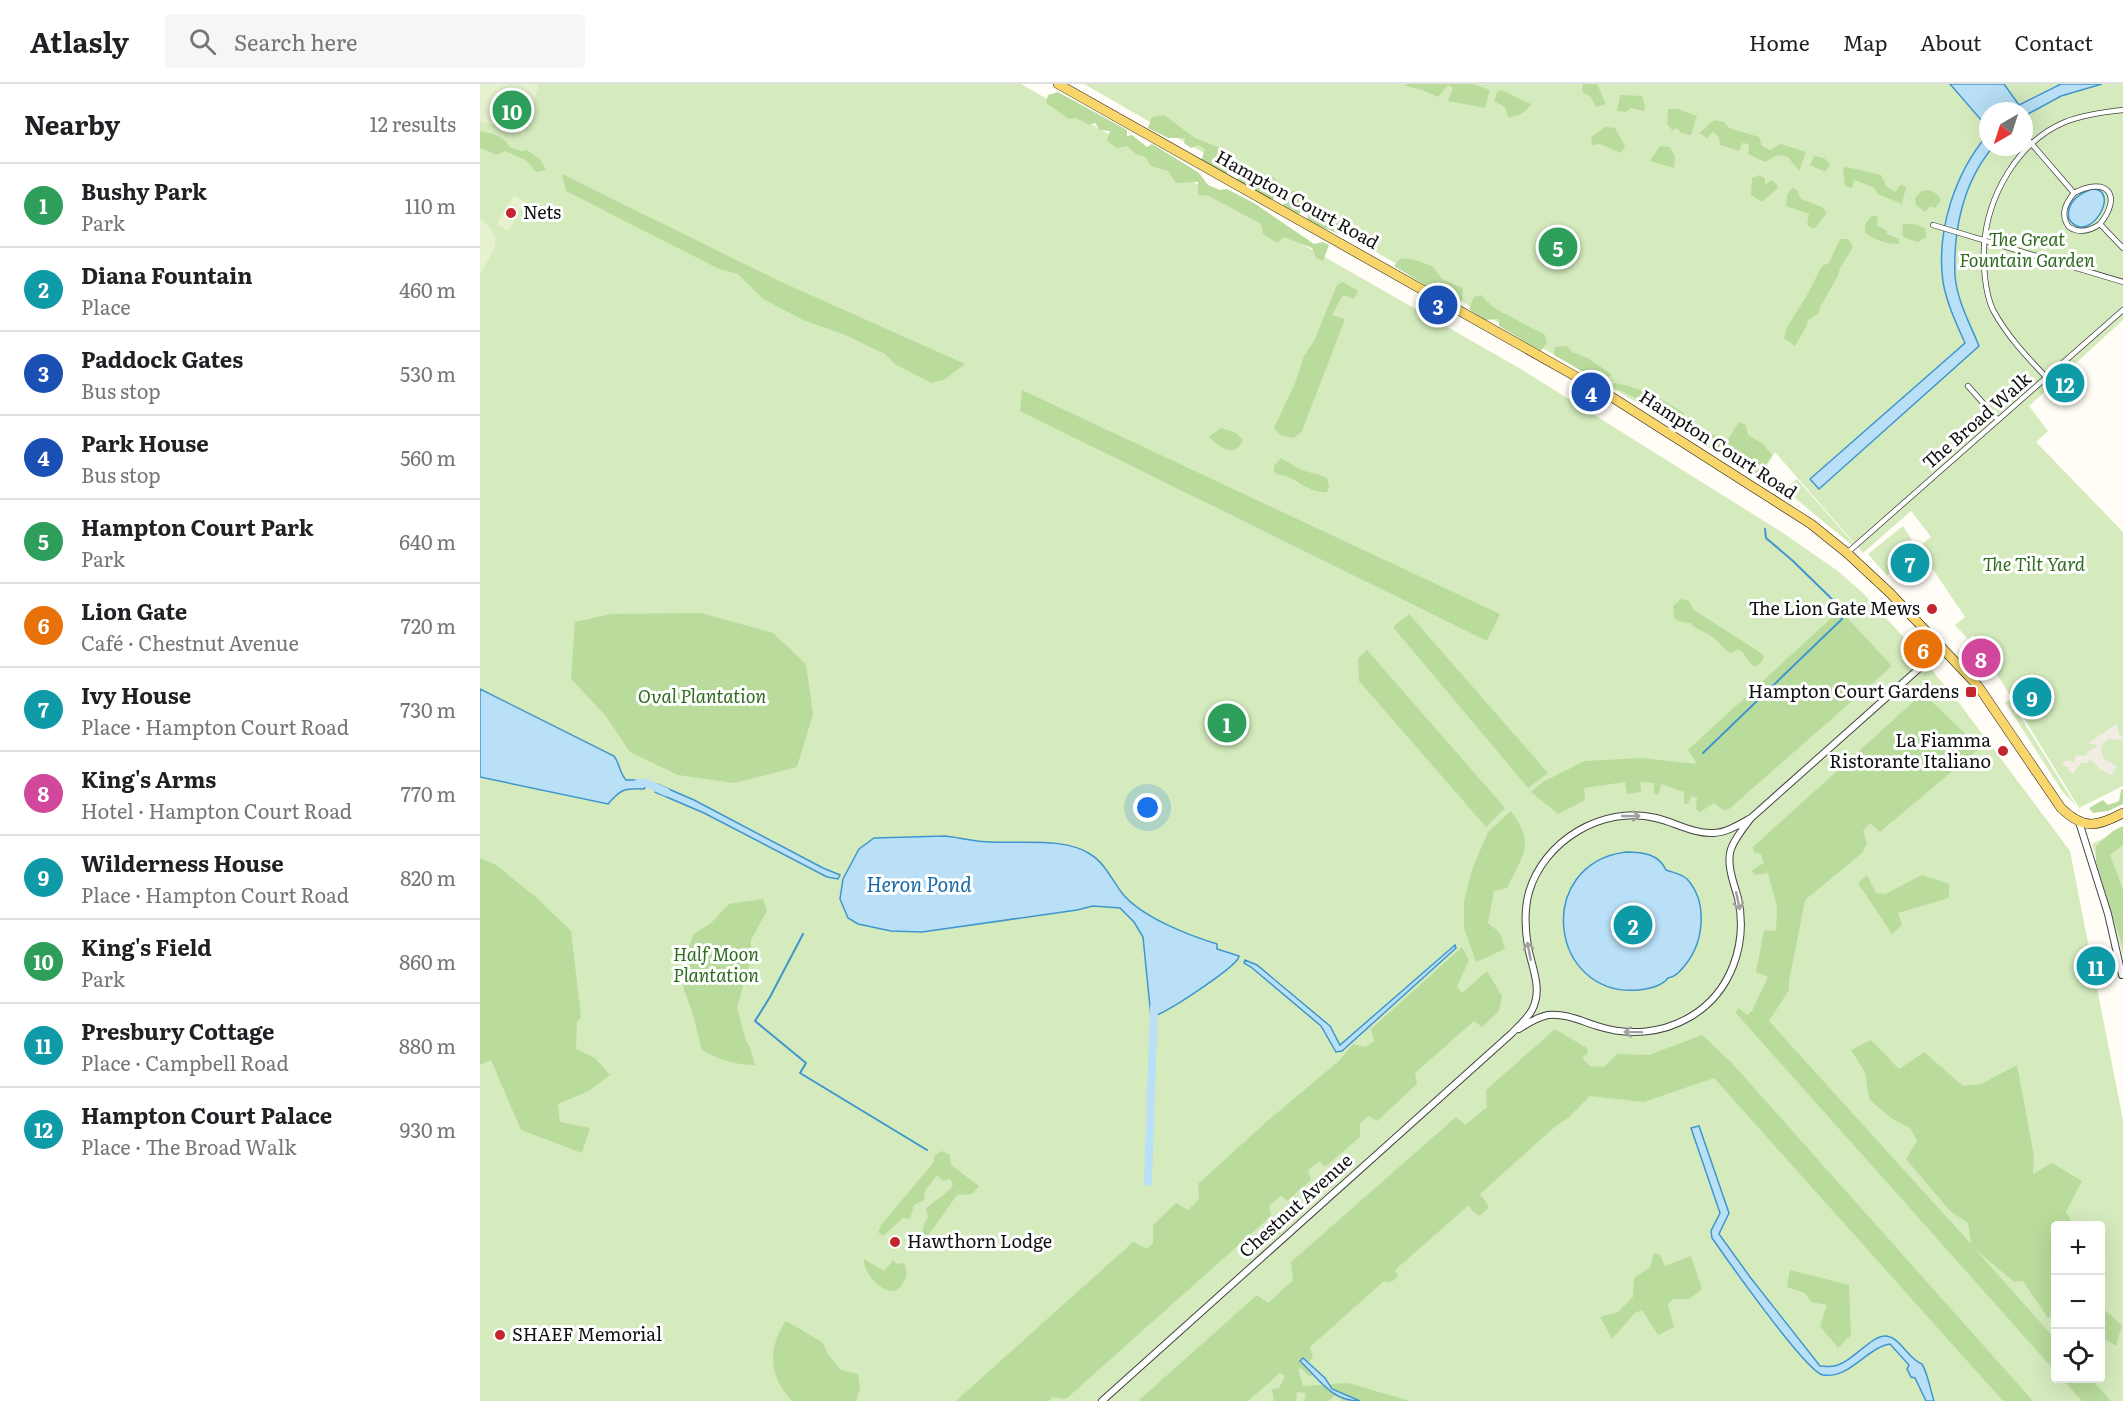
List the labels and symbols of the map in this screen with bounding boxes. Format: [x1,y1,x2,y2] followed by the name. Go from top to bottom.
[492,87,531,132] pin: 10
[1979,102,2033,156] north arrow
[1211,142,1384,255] street label: Hampton Court Road
[523,198,561,225] place label: Nets
[504,206,518,220] marker: Nets
[1538,224,1578,270] pin: 5
[1959,225,2095,273] park label: The Great Fountain Garden
[1418,282,1458,328] pin: 3
[2046,360,2084,406] pin: 12
[1916,364,2037,475] street label: The Broad Walk
[1572,370,1610,414] pin: 4
[1635,383,1803,505] street label: Hampton Court Road
[1890,540,1930,586] pin: 7
[1983,550,2086,577] park label: The Tilt Yard
[1748,594,1920,621] place label: The Lion Gate Mews
[1925,602,1939,616] marker: The Lion Gate Mews
[1904,626,1942,672] pin: 6
[1962,636,2000,680] pin: 8
[2012,674,2052,720] pin: 9
[1748,677,1959,704] place label: Hampton Court Gardens
[638,682,766,709] park label: Oval Plantation
[1964,685,1978,699] marker: Hampton Court Gardens
[1208,700,1246,746] pin: 1
[1829,726,1991,774] place label: La Fiamma Ristorante Italiano
[1996,744,2010,758] marker: La Fiamma Ristorante Italiano
[1133,793,1162,822] your location
[1620,810,1640,822] one-way arrow
[866,868,972,898] water label: Heron Pond
[1733,890,1744,910] one-way arrow
[1614,902,1652,948] pin: 2
[673,940,759,988] park label: Half Moon Plantation
[1523,941,1534,961] one-way arrow
[2076,944,2116,988] pin: 11
[1623,1026,1643,1038] one-way arrow
[1232,1146,1358,1263] street label: Chestnut Avenue
[907,1227,1052,1254] place label: Hawthorn Lodge
[888,1235,902,1249] marker: Hawthorn Lodge
[512,1320,662,1347] place label: SHAEF Memorial
[493,1328,507,1342] marker: SHAEF Memorial

